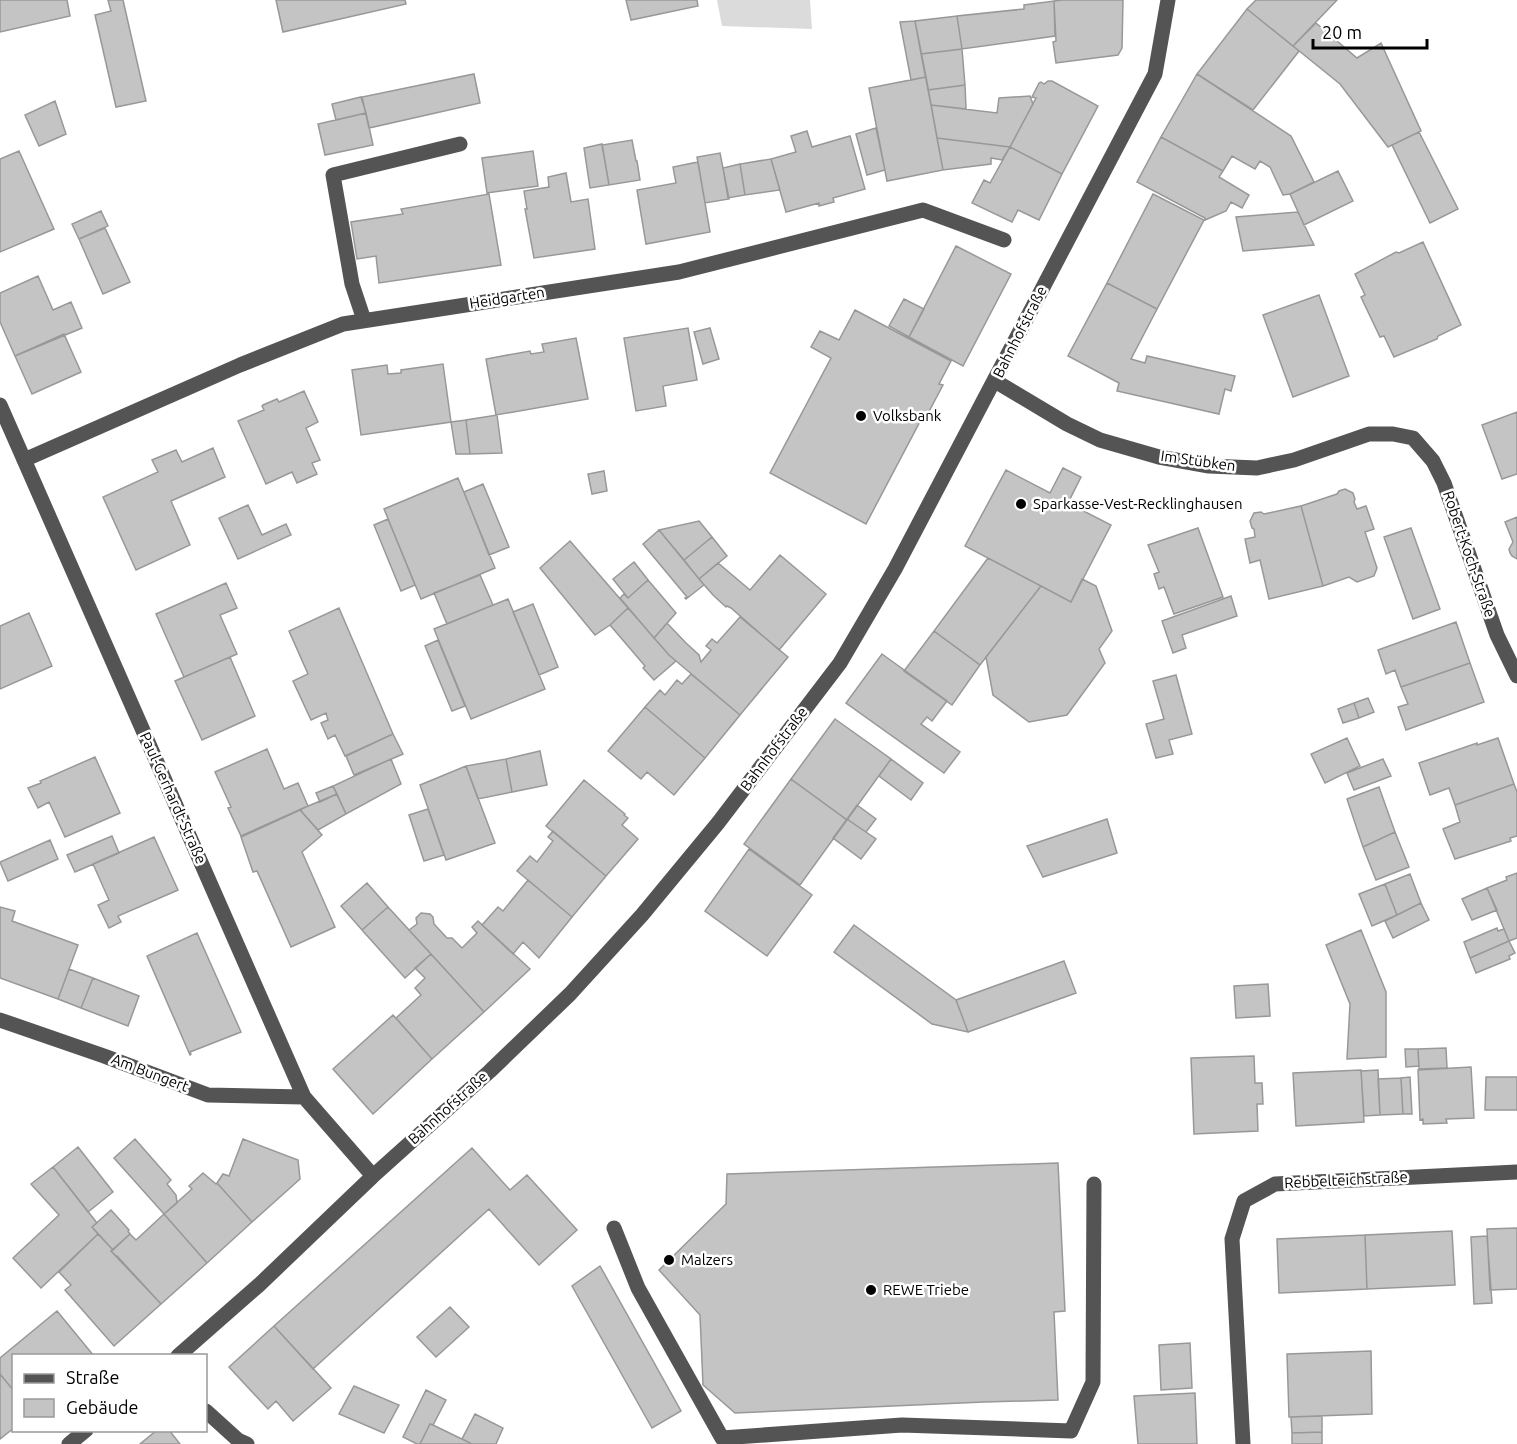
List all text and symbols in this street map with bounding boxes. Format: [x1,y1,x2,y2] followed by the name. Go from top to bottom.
[1313,12,1427,50] scale bar
[1322,22,1362,42] text: 20 m
[468,283,546,312] street label: Heidgarten
[989,283,1050,380] street label: Bahnhofstraße
[873,407,942,424] place label: Volksbank
[854,409,868,423] marker: Volksbank
[1160,447,1237,474] street label: Im Stübken
[1440,488,1499,619] street label: Robert-Koch-Straße
[1033,495,1243,512] place label: Sparkasse-Vest-Recklinghausen
[1014,497,1028,511] marker: Sparkasse-Vest-Recklinghausen
[737,703,811,794] street label: Bahnhofstraße
[137,729,210,866] street label: Paul-Gerhardt-Straße
[109,1050,191,1095] street label: Am Bungert
[405,1068,491,1148] street label: Bahnhofstraße
[1284,1168,1408,1191] street label: Rebbelteichstraße
[681,1251,733,1268] place label: Malzers
[662,1253,676,1267] marker: Malzers
[883,1281,969,1298] place label: REWE Triebe
[864,1283,878,1297] marker: REWE Triebe
[12,1354,207,1432] legend
[66,1367,119,1387] text: Straße
[66,1397,138,1417] text: Gebäude

